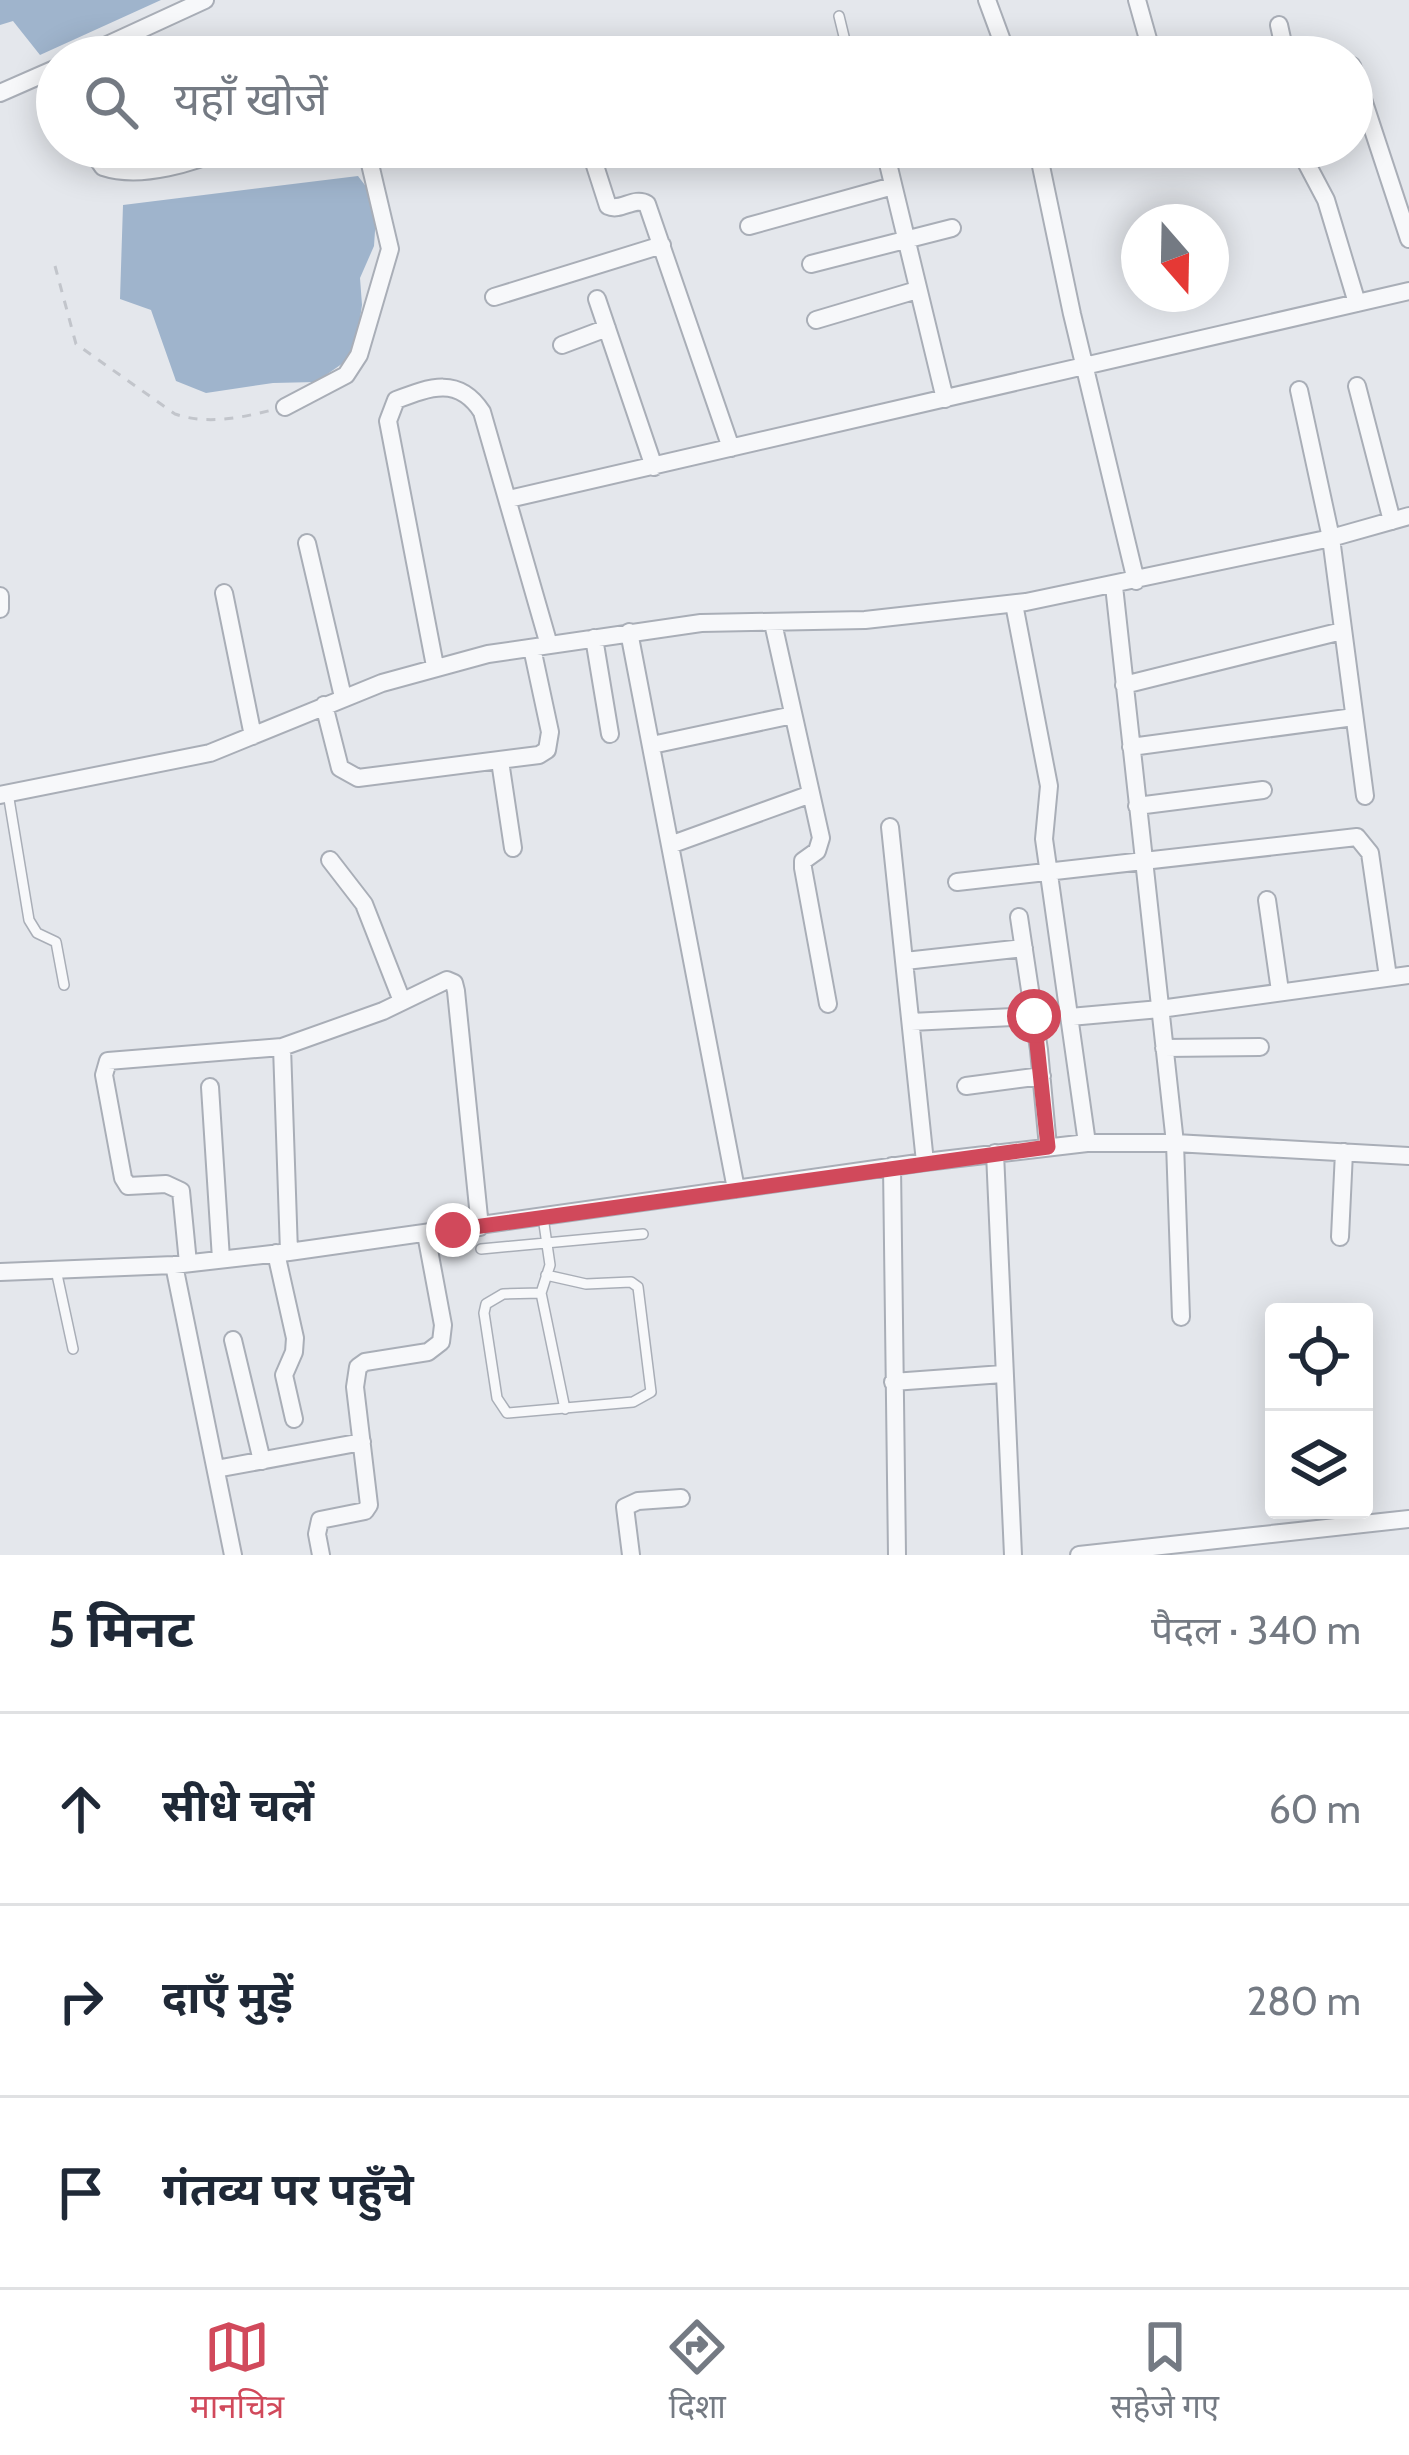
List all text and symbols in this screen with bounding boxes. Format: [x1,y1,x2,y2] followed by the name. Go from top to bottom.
[36,36,1373,168] search box
[78,69,144,135] icon: search
[174,72,328,126] text: यहाँ खोजें
[1121,204,1229,312] north arrow
[1007,989,1061,1043] route start
[426,1203,480,1257] route end
[1265,1303,1373,1519] map controls
[1265,1303,1373,1411] button: locate
[1265,1411,1373,1519] button: layers
[48,1598,194,1660] text: 5 मिनट
[1151,1606,1361,1654] text: पैदल · 340 m
[48,1776,114,1842] icon: ahead
[162,1778,314,1832] text: सीधे चलें
[1269,1785,1361,1833] text: 60 m
[48,1968,114,2034] icon: right
[162,1970,293,2024] text: दाएँ मुड़ें
[1247,1977,1361,2025] text: 280 m
[48,2160,114,2226] icon: arrive
[162,2162,414,2216] text: गंतव्य पर पहुँचे
[190,2314,284,2431] tab: मानचित्र
[664,2314,730,2431] tab: दिशा
[1110,2314,1219,2431] tab: सहेजे गए

